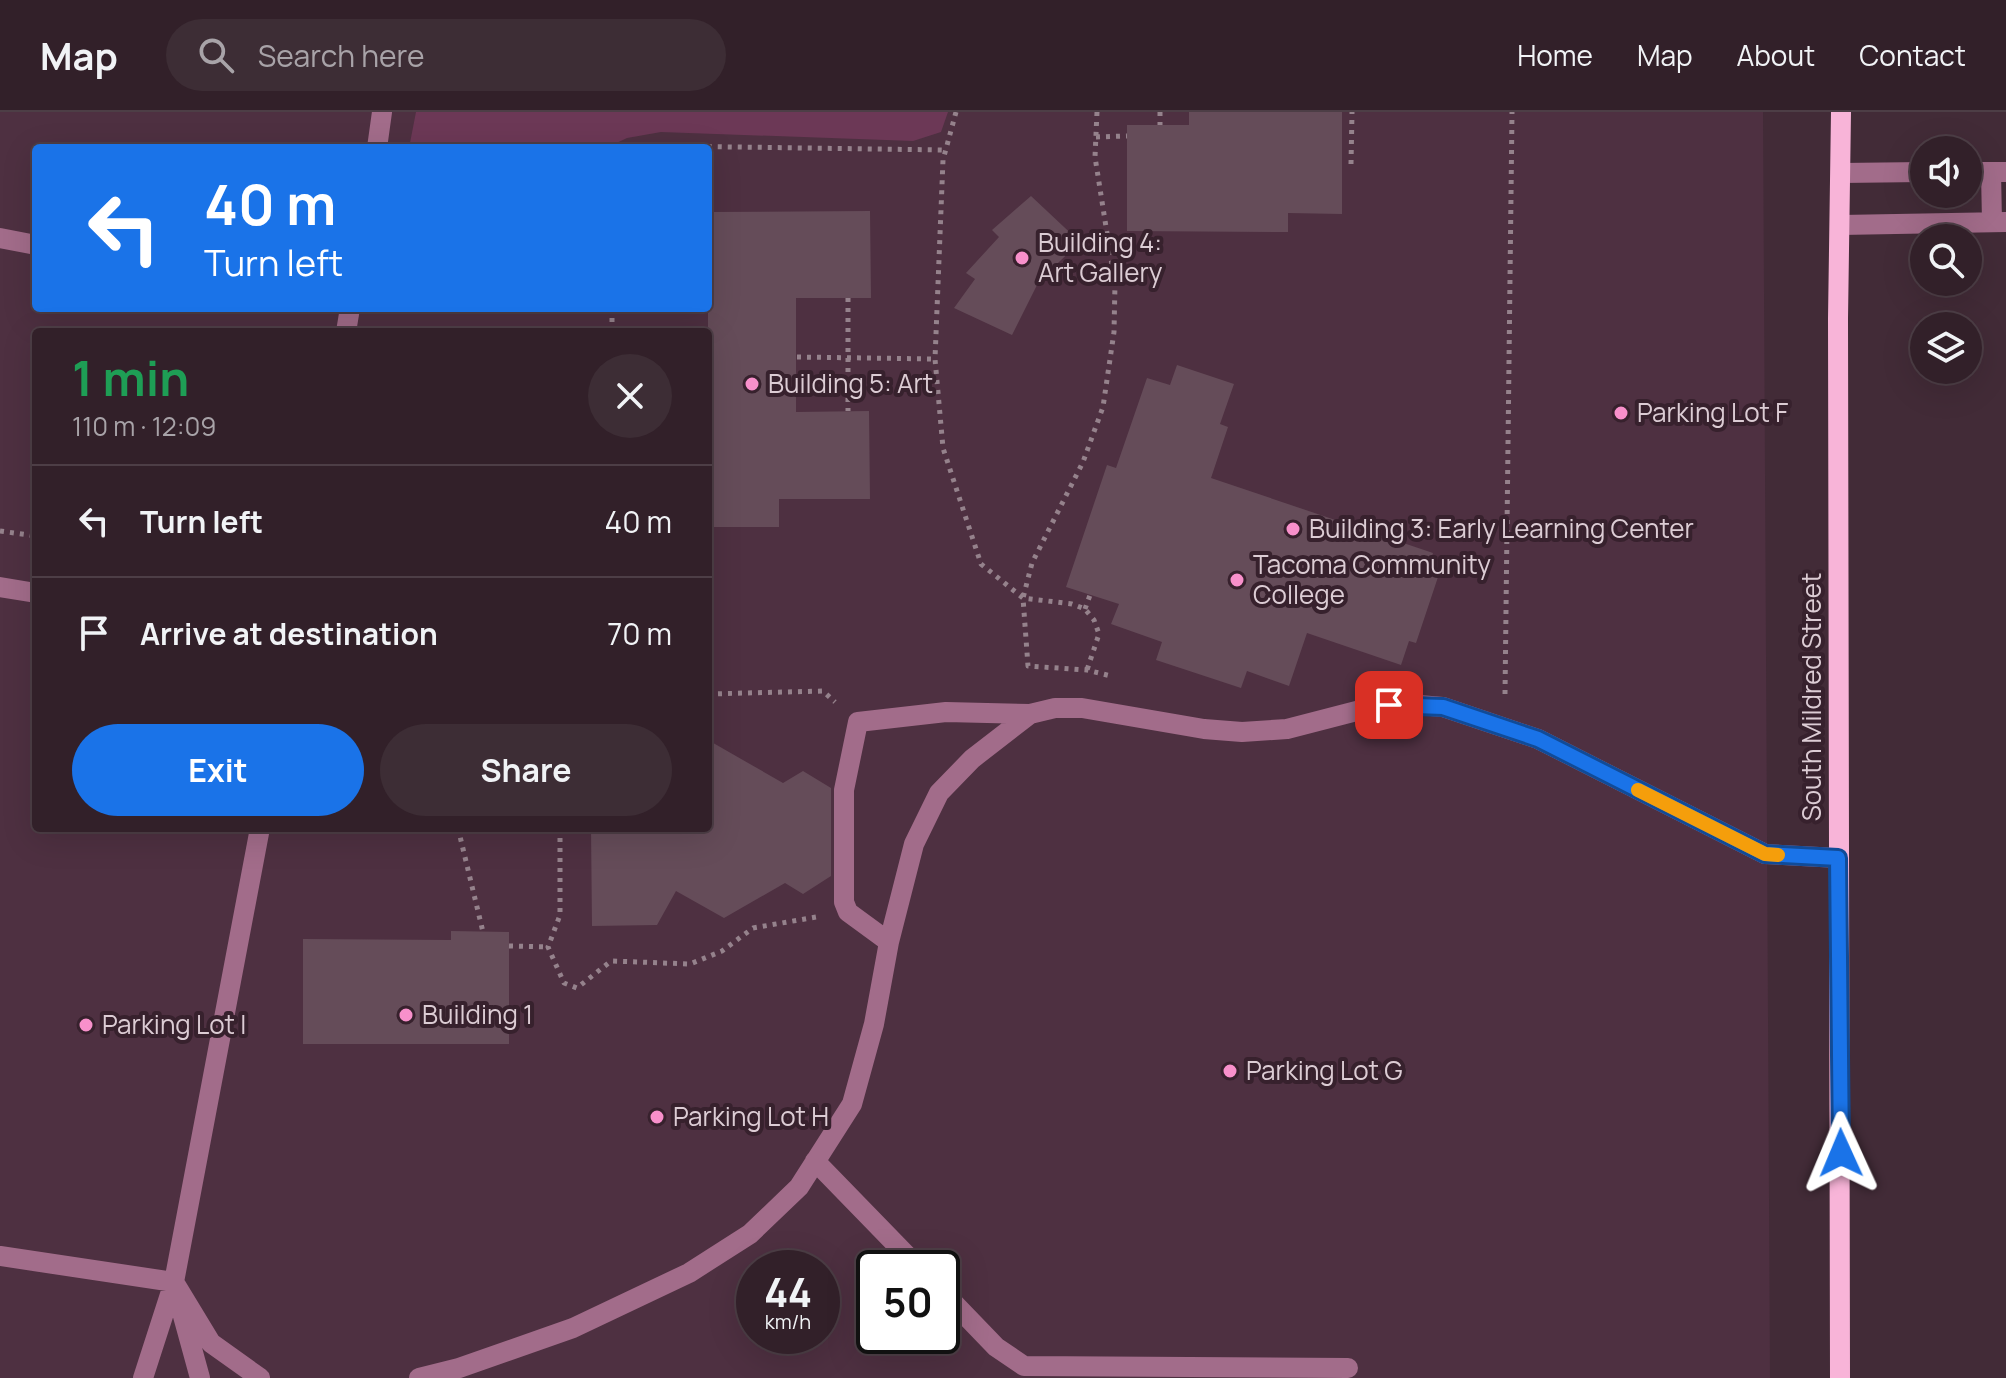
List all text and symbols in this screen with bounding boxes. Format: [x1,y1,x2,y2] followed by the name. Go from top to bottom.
[166,19,726,91] search box
[40,29,118,81] text: Map
[194,33,238,77] icon: search
[258,35,425,76] text: Search here
[1517,36,1593,74] text: Home
[1637,36,1693,74] text: Map
[1737,36,1815,74] text: About
[1859,36,1966,74] text: Contact
[1910,136,1982,384] map controls
[1910,136,1982,208] button: sound
[204,165,336,242] text: 40 m
[72,176,176,280] icon: left
[1038,224,1163,290] place label: Building 4: Art Gallery
[1910,224,1982,296] button: search
[204,238,343,287] text: Turn left
[1013,249,1031,267] marker: Building 4: Art Gallery
[1910,312,1982,384] button: layers
[72,345,189,410] text: 1 min
[588,354,672,438] button: close
[768,365,933,401] place label: Building 5: Art
[743,375,761,393] marker: Building 5: Art
[1637,394,1788,430] place label: Parking Lot F
[1612,404,1630,422] marker: Parking Lot F
[72,408,216,444] text: 110 m · 12:09
[72,499,116,543] icon: left
[140,501,263,542] text: Turn left
[605,501,672,542] text: 40 m
[1309,510,1694,546] place label: Building 3: Early Learning Center
[1284,520,1302,538] marker: Building 3: Early Learning Center
[1253,546,1491,612] place label: Tacoma Community College
[1228,571,1246,589] marker: Tacoma Community College
[1793,573,1829,821] street label: South Mildred Street
[72,611,116,655] icon: arrive
[140,613,438,654] text: Arrive at destination
[607,613,672,654] text: 70 m
[1355,671,1423,739] pin
[1367,683,1411,727] icon: arrive
[72,724,364,816] button: Exit
[380,724,672,816] button: Share
[422,996,533,1032] place label: Building 1
[102,1006,246,1042] place label: Parking Lot I
[397,1006,415,1024] marker: Building 1
[77,1016,95,1034] marker: Parking Lot I
[1246,1052,1403,1088] place label: Parking Lot G
[1221,1062,1239,1080] marker: Parking Lot G
[673,1098,829,1134] place label: Parking Lot H
[648,1108,666,1126] marker: Parking Lot H
[1799,1111,1883,1195] position arrow
[856,1250,960,1354] speed limit sign: 50
[764,1264,812,1319] text: 44
[765,1308,811,1335] text: km/h

